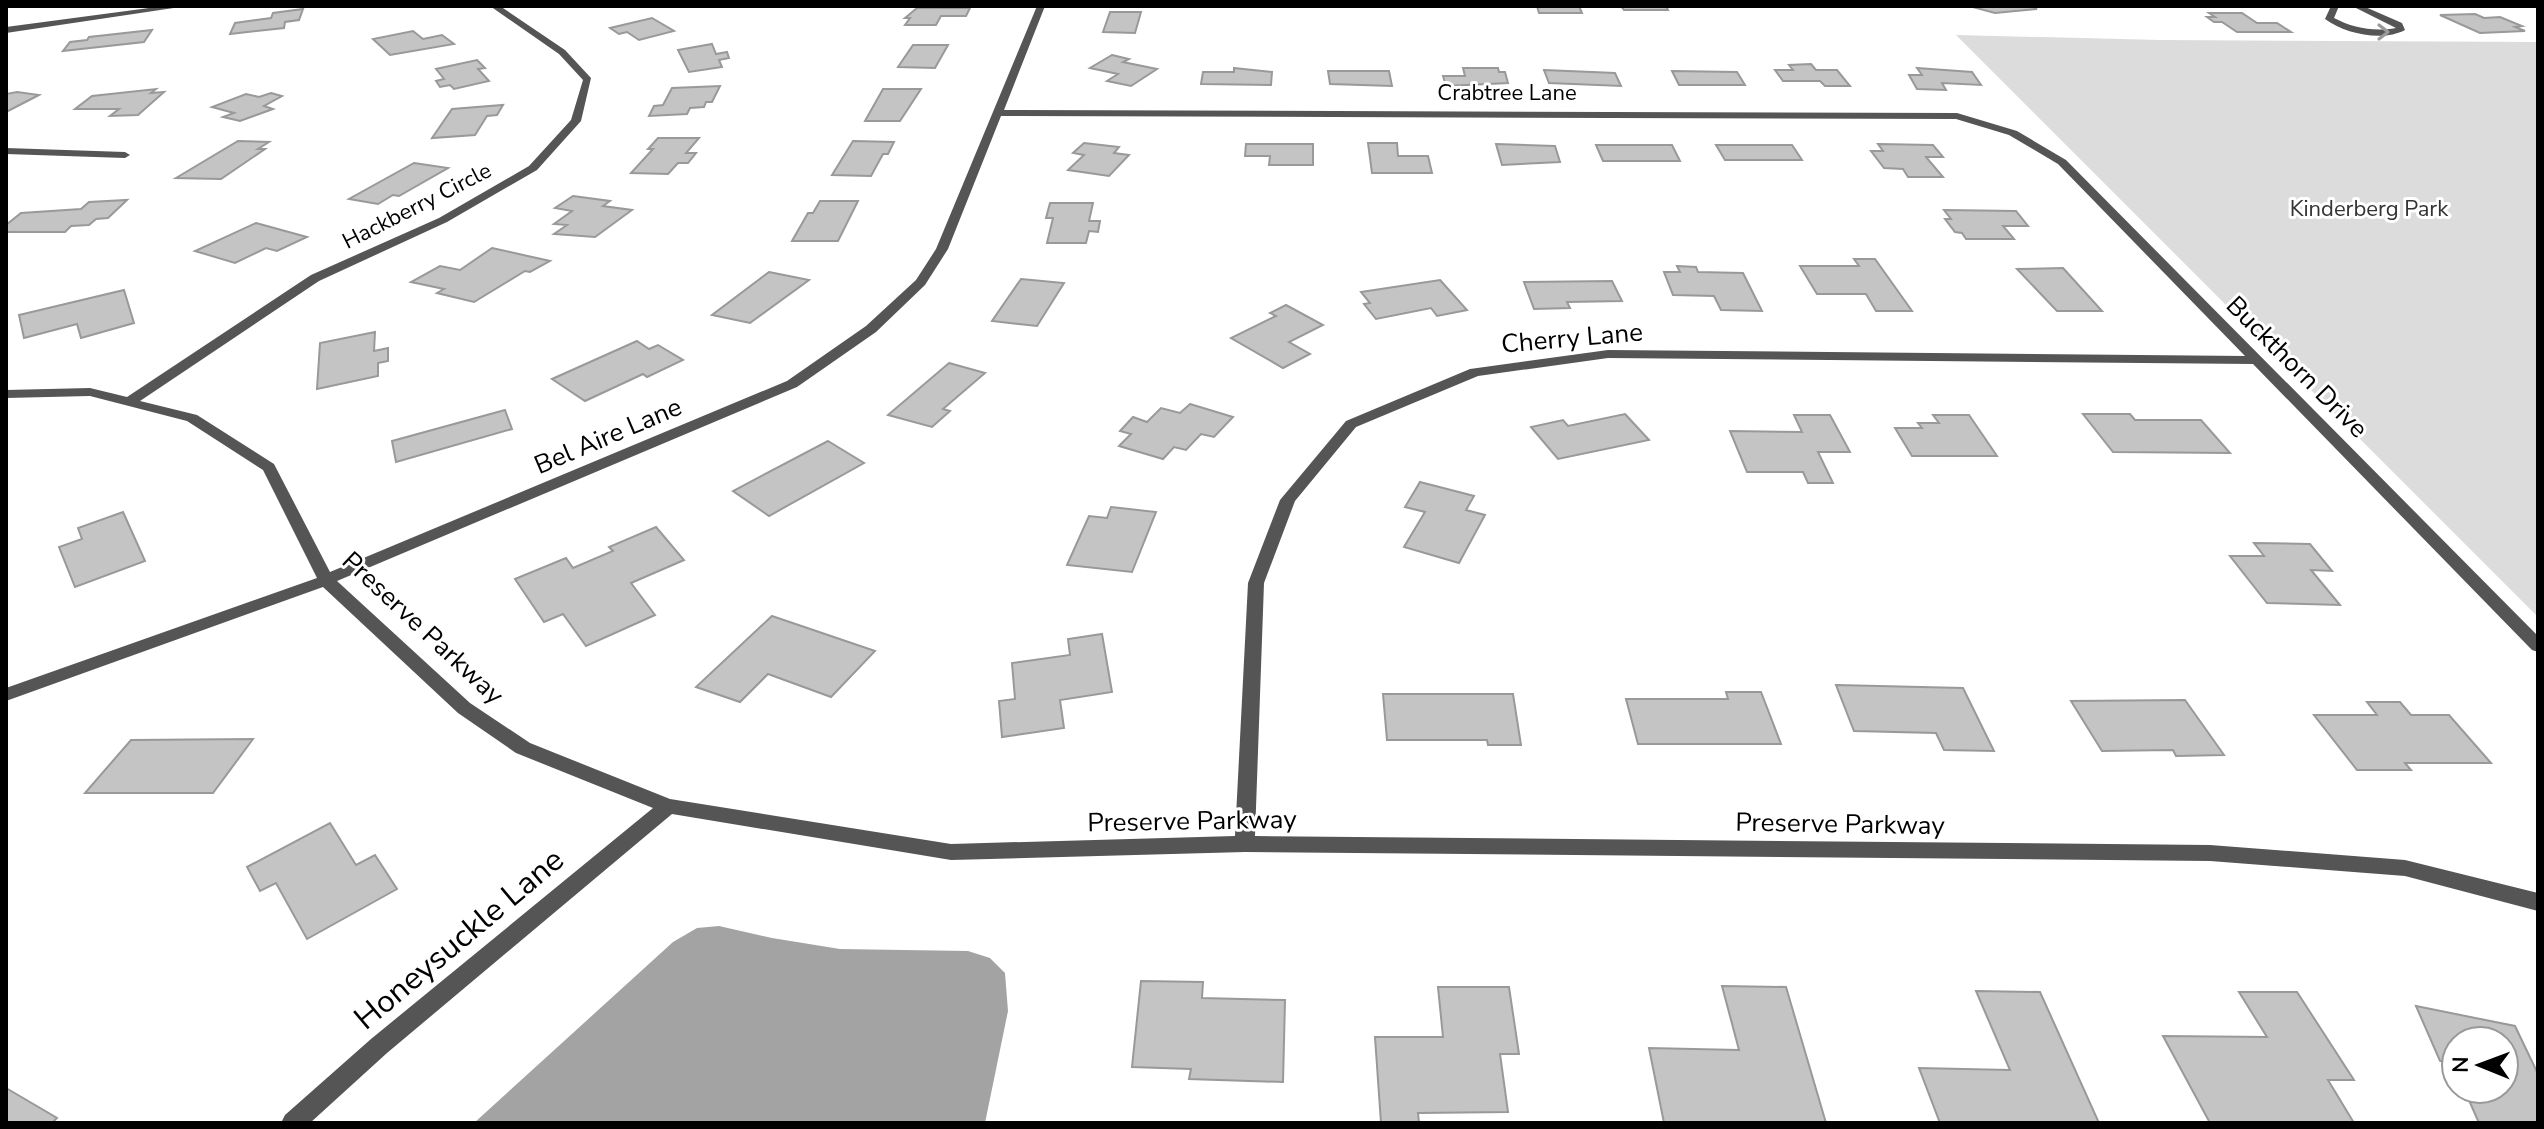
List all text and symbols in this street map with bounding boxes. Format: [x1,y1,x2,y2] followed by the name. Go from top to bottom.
[2377,23,2389,40] one-way arrow
[1437,78,1577,108] street label: Crabtree Lane
[337,156,497,256] street label: Hackberry Circle
[2290,194,2449,224] park label: Kinderberg Park
[2218,288,2376,446] street label: Buckthorn Drive
[1500,314,1644,362] street label: Cherry Lane
[529,389,687,483] street label: Bel Aire Lane
[334,544,512,713] street label: Preserve Parkway
[1087,802,1298,840] street label: Preserve Parkway
[1735,805,1946,843] street label: Preserve Parkway
[345,838,573,1040] street label: Honeysuckle Lane
[2440,1025,2520,1105] north arrow
[2446,1056,2476,1073] text: N

